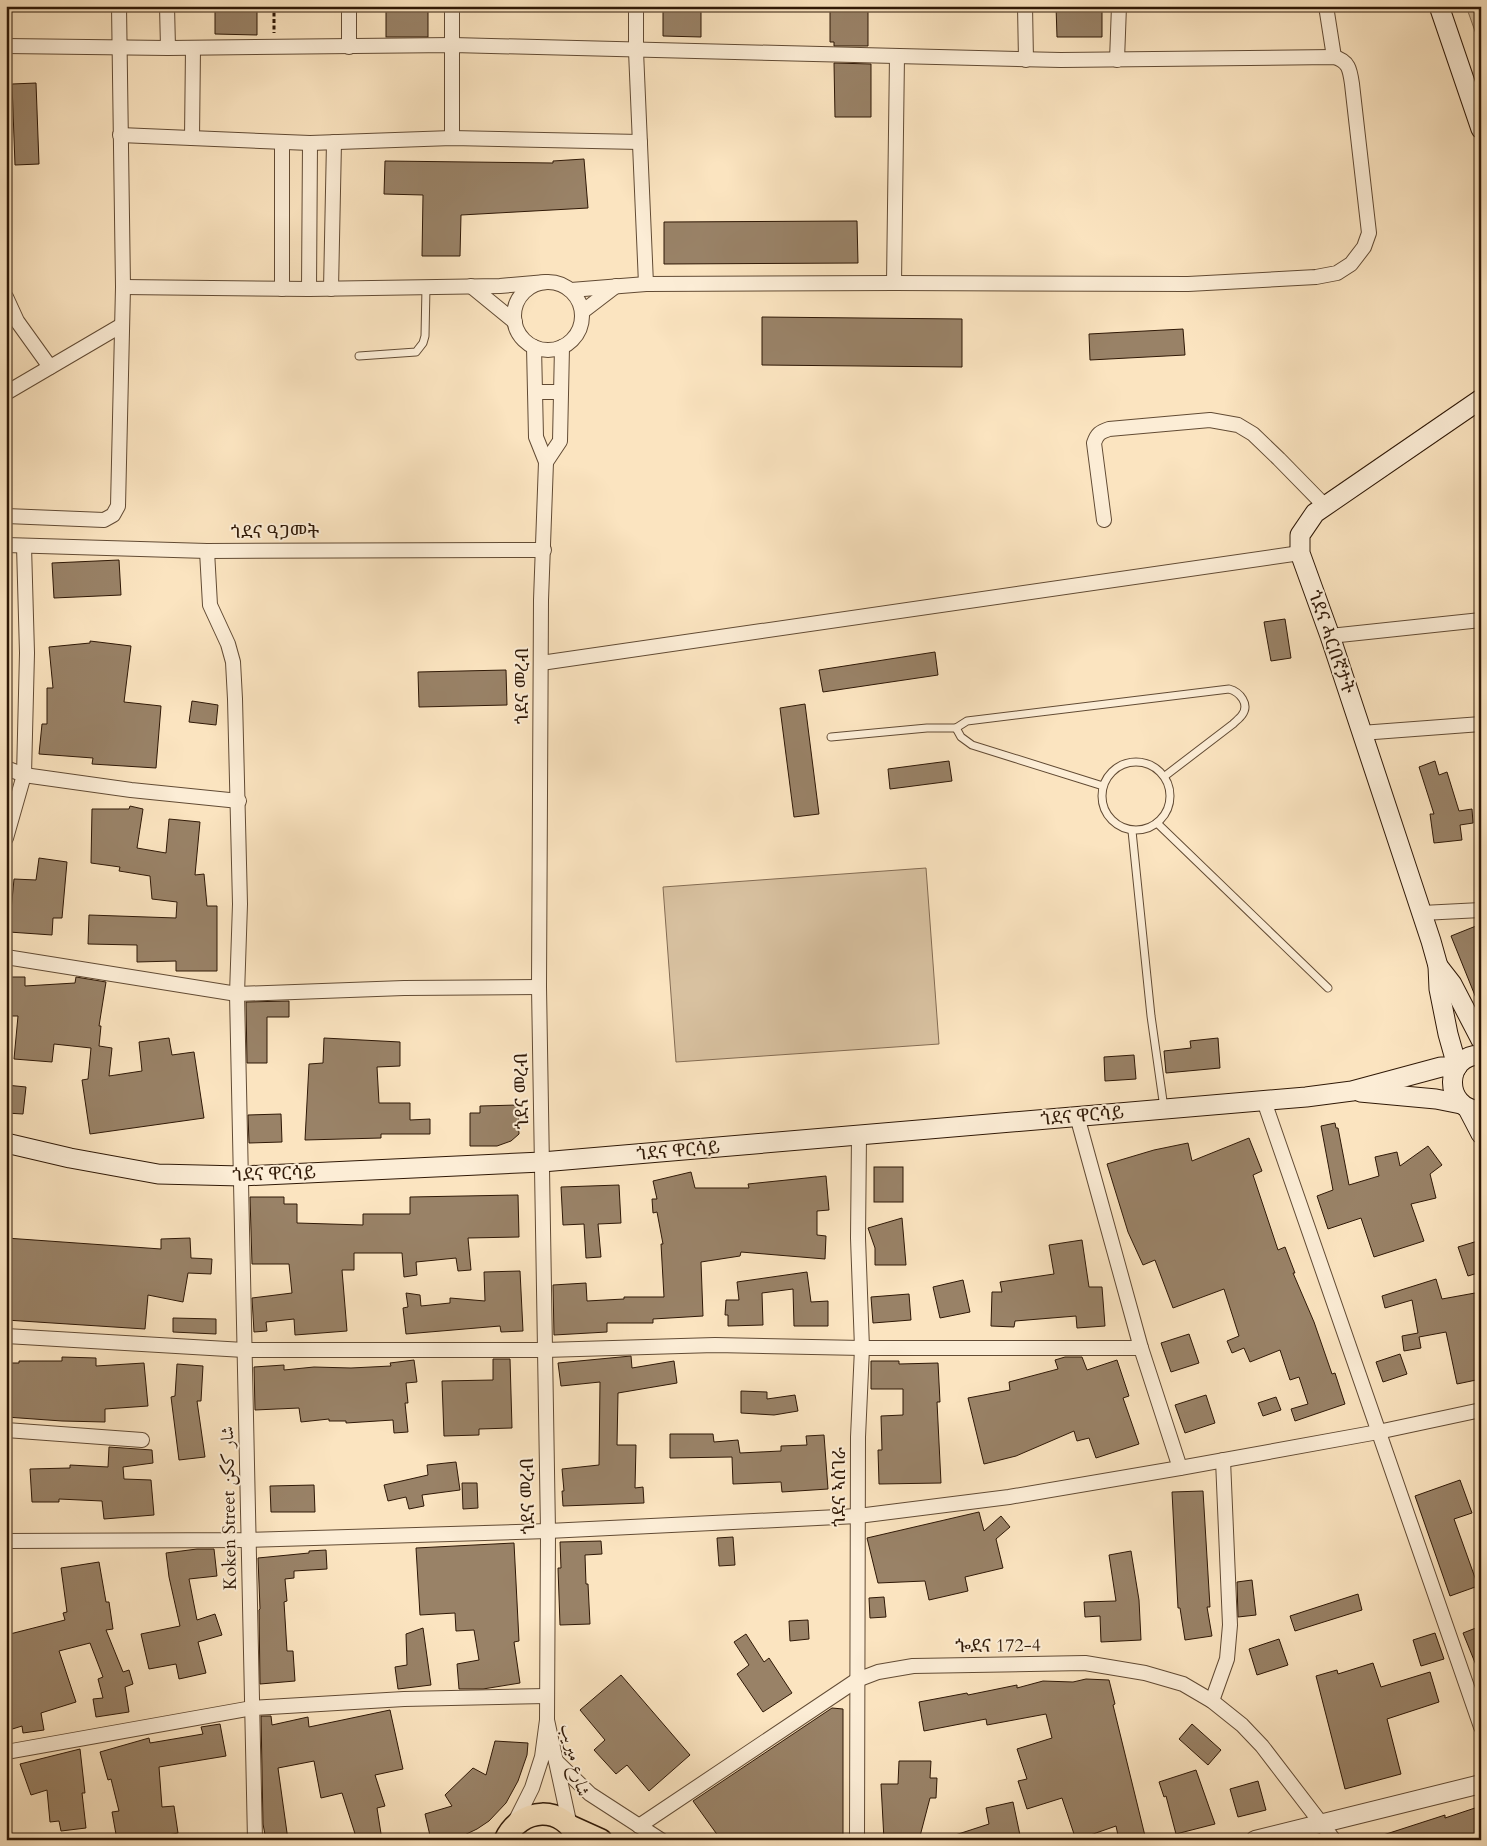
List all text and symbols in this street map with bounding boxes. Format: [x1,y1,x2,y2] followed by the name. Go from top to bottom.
[231,520,320,545] street label: ጎደና ዓጋመት
[1302,587,1361,697] street label: ጎደና ሓርበኛታት
[510,648,535,724] street label: ጎደና መረብ
[509,1052,535,1130] street label: ጎደና መረብ
[1039,1100,1125,1132] street label: ጎደና ዋርሳይ
[635,1135,721,1167] street label: ጎደና ዋርሳይ
[232,1160,316,1188] street label: ጎደና ዋርሳይ
[215,1426,243,1590] street label: Koken Street شار ككن
[827,1447,852,1527] street label: ጎደና ኣስገራ
[515,1457,541,1535] street label: ጎደና መረብ
[955,1633,1041,1659] street label: ጐደና 172-4
[553,1721,595,1799] street label: شارع ميريب

